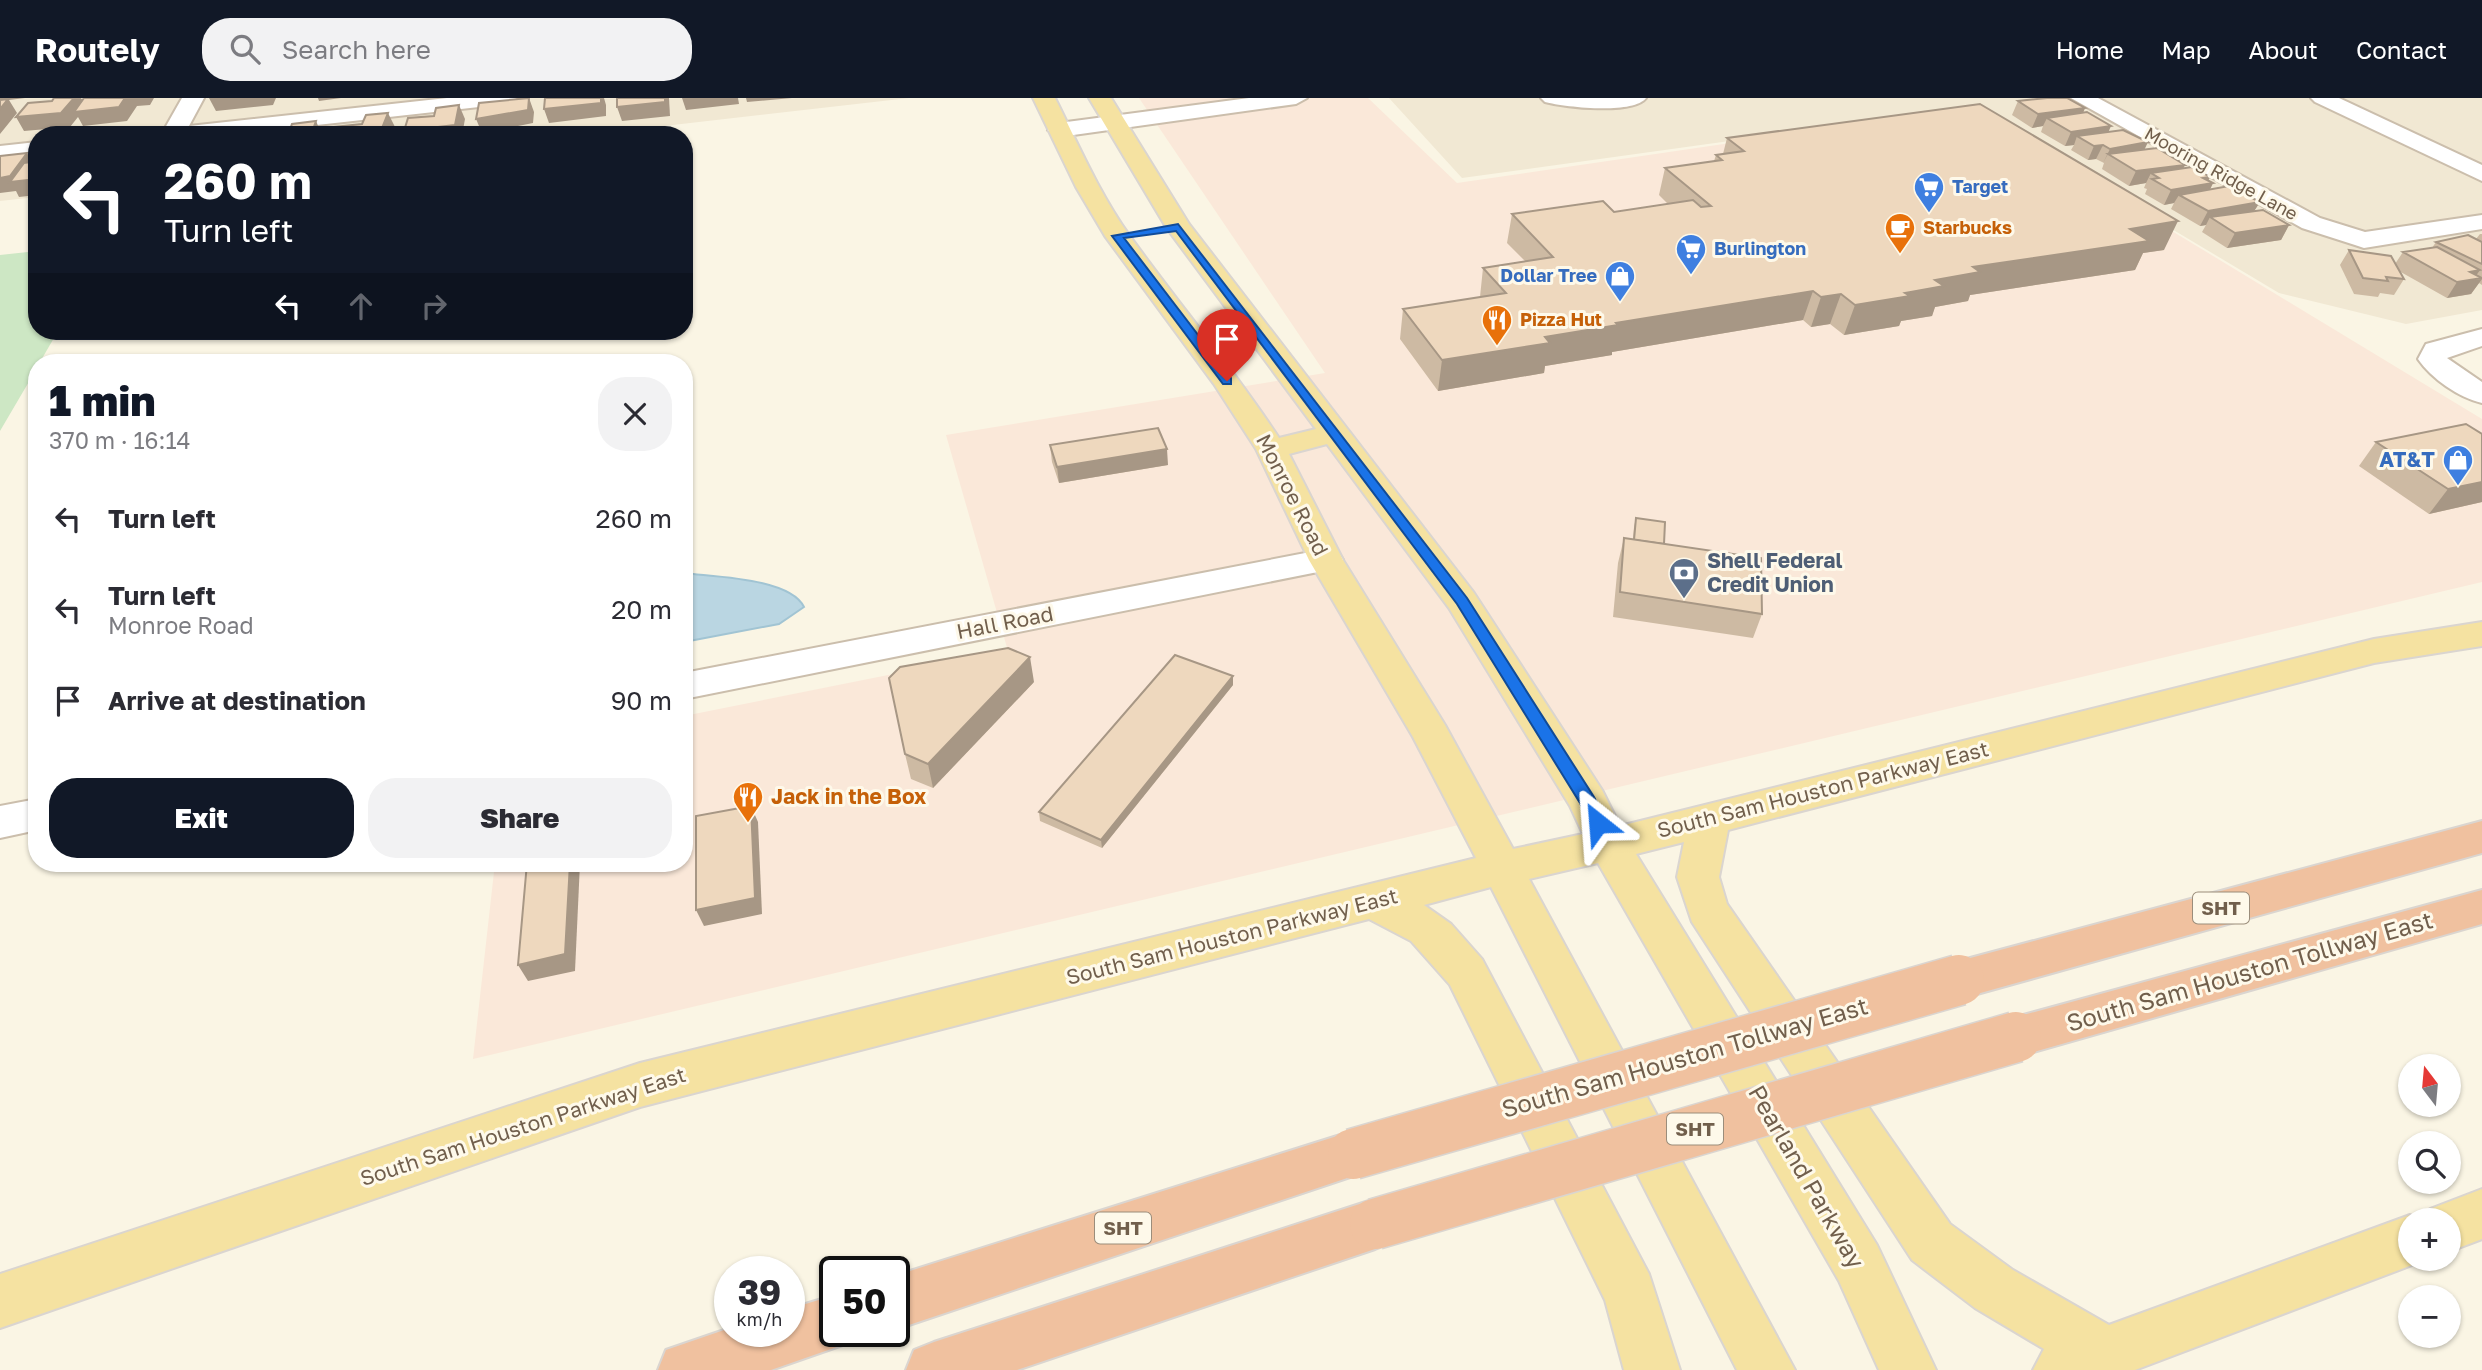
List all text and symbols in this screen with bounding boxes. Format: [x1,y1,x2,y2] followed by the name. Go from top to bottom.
[202,18,692,81] search box
[35,30,160,69] text: Routely
[226,30,264,68] icon: search
[282,34,431,65] text: Search here
[2056,35,2124,64] text: Home
[2162,35,2211,64] text: Map
[2249,35,2318,64] text: About
[2356,35,2447,64] text: Contact
[2141,122,2302,224] street label: Mooring Ridge Lane
[164,151,312,210] text: 260 m
[49,154,140,245] icon: left
[1912,170,1946,214] supermarket icon: Target
[1952,175,2008,197] place label: Target
[164,211,293,249] text: Turn left
[1883,211,1917,255] cafe icon: Starbucks
[1923,216,2012,238] place label: Starbucks
[1674,232,1708,276] supermarket icon: Burlington
[1714,237,1806,259] place label: Burlington
[1603,259,1637,303] shop icon: Dollar Tree
[1500,264,1597,286] place label: Dollar Tree
[269,287,307,325] icon: left
[342,287,380,325] icon: ahead
[415,287,453,325] icon: right
[1480,303,1514,347] restaurant icon: Pizza Hut
[1520,308,1602,330] place label: Pizza Hut
[1197,309,1257,381] pin
[1208,320,1246,358] icon: arrive
[49,375,156,425] text: 1 min
[598,377,672,451] button: close
[49,426,191,454] text: 370 m · 16:14
[1251,429,1335,560] street label: Monroe Road
[2441,443,2475,487] shop icon: AT&T
[2379,446,2435,472] place label: AT&T
[49,500,87,538] icon: left
[108,503,216,534] text: Turn left
[596,503,672,534] text: 260 m
[1707,547,1843,597] place label: Shell Federal Credit Union
[1667,556,1701,600] bank icon: Shell Federal Credit Union
[108,580,216,611] text: Turn left
[49,591,87,629] icon: left
[611,594,672,625] text: 20 m
[954,600,1055,644] street label: Hall Road
[108,611,254,639] text: Monroe Road
[49,682,87,720] icon: arrive
[108,685,366,716] text: Arrive at destination
[611,685,672,716] text: 90 m
[1654,735,1991,843] street label: South Sam Houston Parkway East
[49,778,354,858] button: Exit
[368,778,672,858] button: Share
[731,780,765,824] restaurant icon: Jack in the Box
[771,783,926,809] place label: Jack in the Box
[1561,786,1635,860] position arrow
[1063,882,1400,990] street label: South Sam Houston Parkway East
[2193,892,2249,923] road number: SHT
[2063,904,2436,1037] street label: South Sam Houston Tollway East
[1498,990,1871,1123] street label: South Sam Houston Tollway East
[2398,1054,2460,1116] north arrow
[2398,1054,2461,1348] map controls
[357,1061,689,1191] street label: South Sam Houston Parkway East
[1743,1079,1872,1273] street label: Pearland Parkway
[1667,1113,1723,1144] road number: SHT
[2398,1131,2461,1194] button: search
[2398,1208,2461,1271] button: +
[1095,1212,1151,1244] road number: SHT
[819,1256,910,1347] speed limit sign: 50
[738,1271,781,1313] text: 39
[2398,1285,2461,1348] button: −
[737,1308,782,1330] text: km/h

